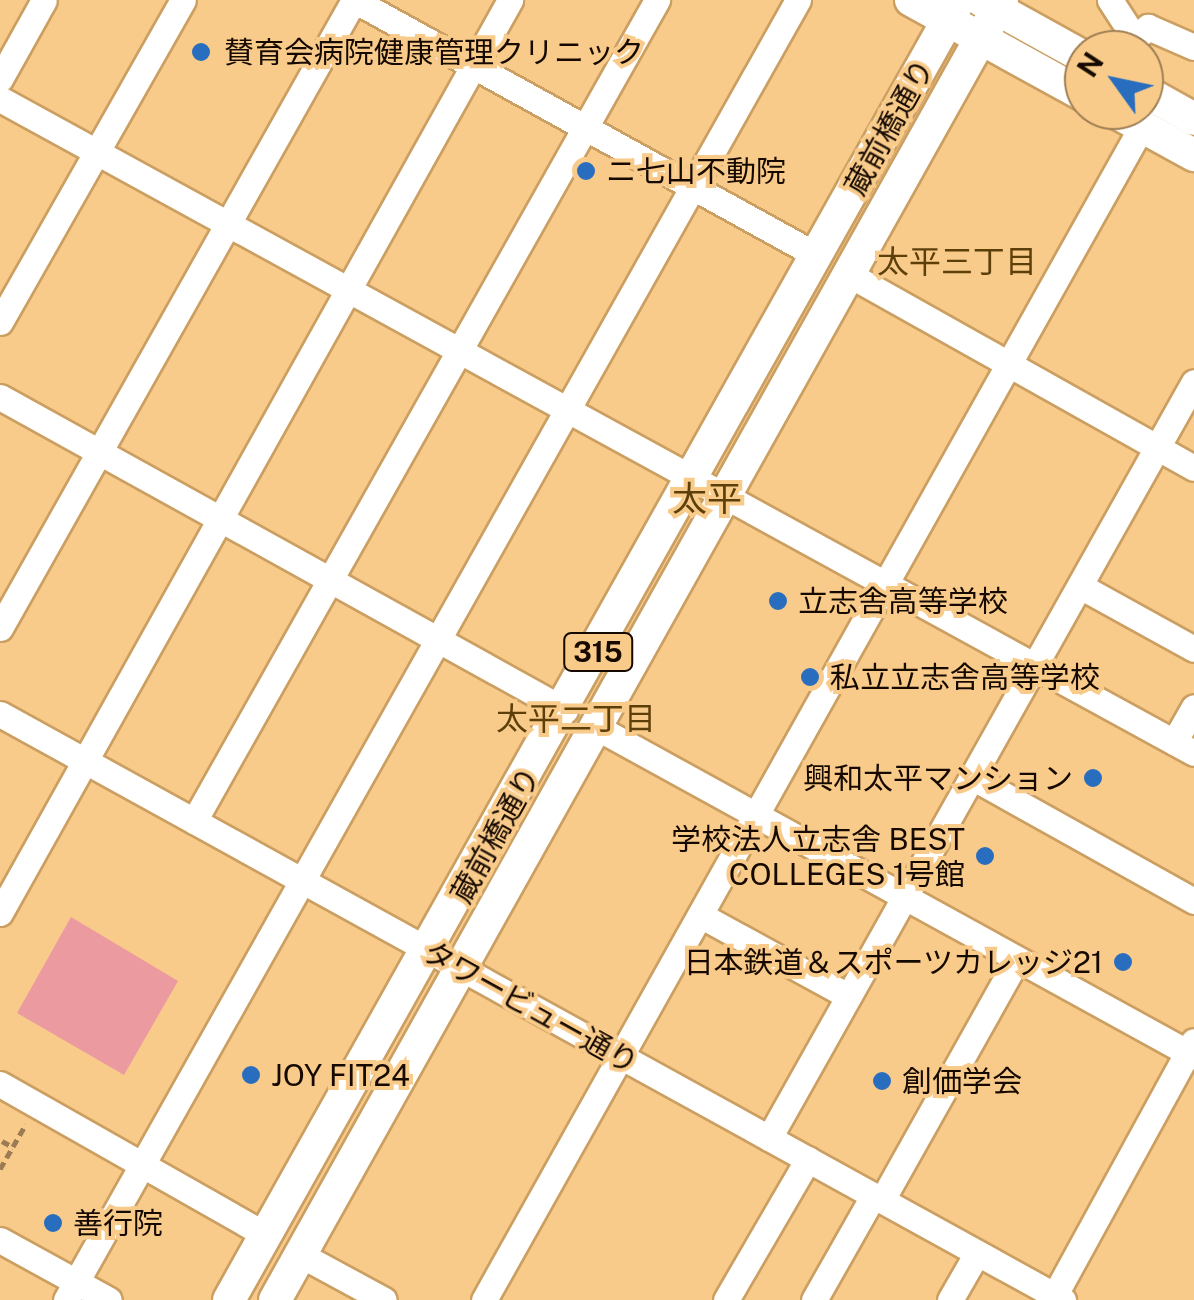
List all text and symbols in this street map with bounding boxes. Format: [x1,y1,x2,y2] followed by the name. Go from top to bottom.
[1064,30,1164,130] north arrow
[224,34,644,70] place label: 賛育会病院健康管理クリニック
[188,39,214,65] marker: 賛育会病院健康管理クリニック
[1070,46,1110,83] text: N
[837,53,941,201] street label: 蔵前橋通り
[606,153,786,189] place label: ニ七山不動院
[575,160,597,182] marker: ニ七山不動院
[877,243,1037,281] district label: 太平三丁目
[672,478,742,520] district label: 太平
[798,583,1008,619] place label: 立志舎高等学校
[767,590,789,612] marker: 立志舎高等学校
[563,629,633,675] road number: 315
[830,659,1100,695] place label: 私立立志舎高等学校
[799,666,821,688] marker: 私立立志舎高等学校
[496,700,656,738] district label: 太平二丁目
[803,760,1073,796] place label: 興和太平マンション
[443,761,547,909] street label: 蔵前橋通り
[1082,767,1104,789] marker: 興和太平マンション
[671,821,965,892] place label: 学校法人立志舎 BEST COLLEGES 1号館
[974,845,996,867] marker: 学校法人立志舎 BEST COLLEGES 1号館
[417,933,645,1081] street label: タワービュー通り
[683,944,1103,980] place label: 日本鉄道＆スポーツカレッジ21
[1112,951,1134,973] marker: 日本鉄道＆スポーツカレッジ21
[271,1057,410,1093] place label: JOY FIT24
[902,1063,1022,1099] place label: 創価学会
[240,1064,262,1086] marker: JOY FIT24
[871,1070,893,1092] marker: 創価学会
[73,1205,163,1241] place label: 善行院
[42,1212,64,1234] marker: 善行院

